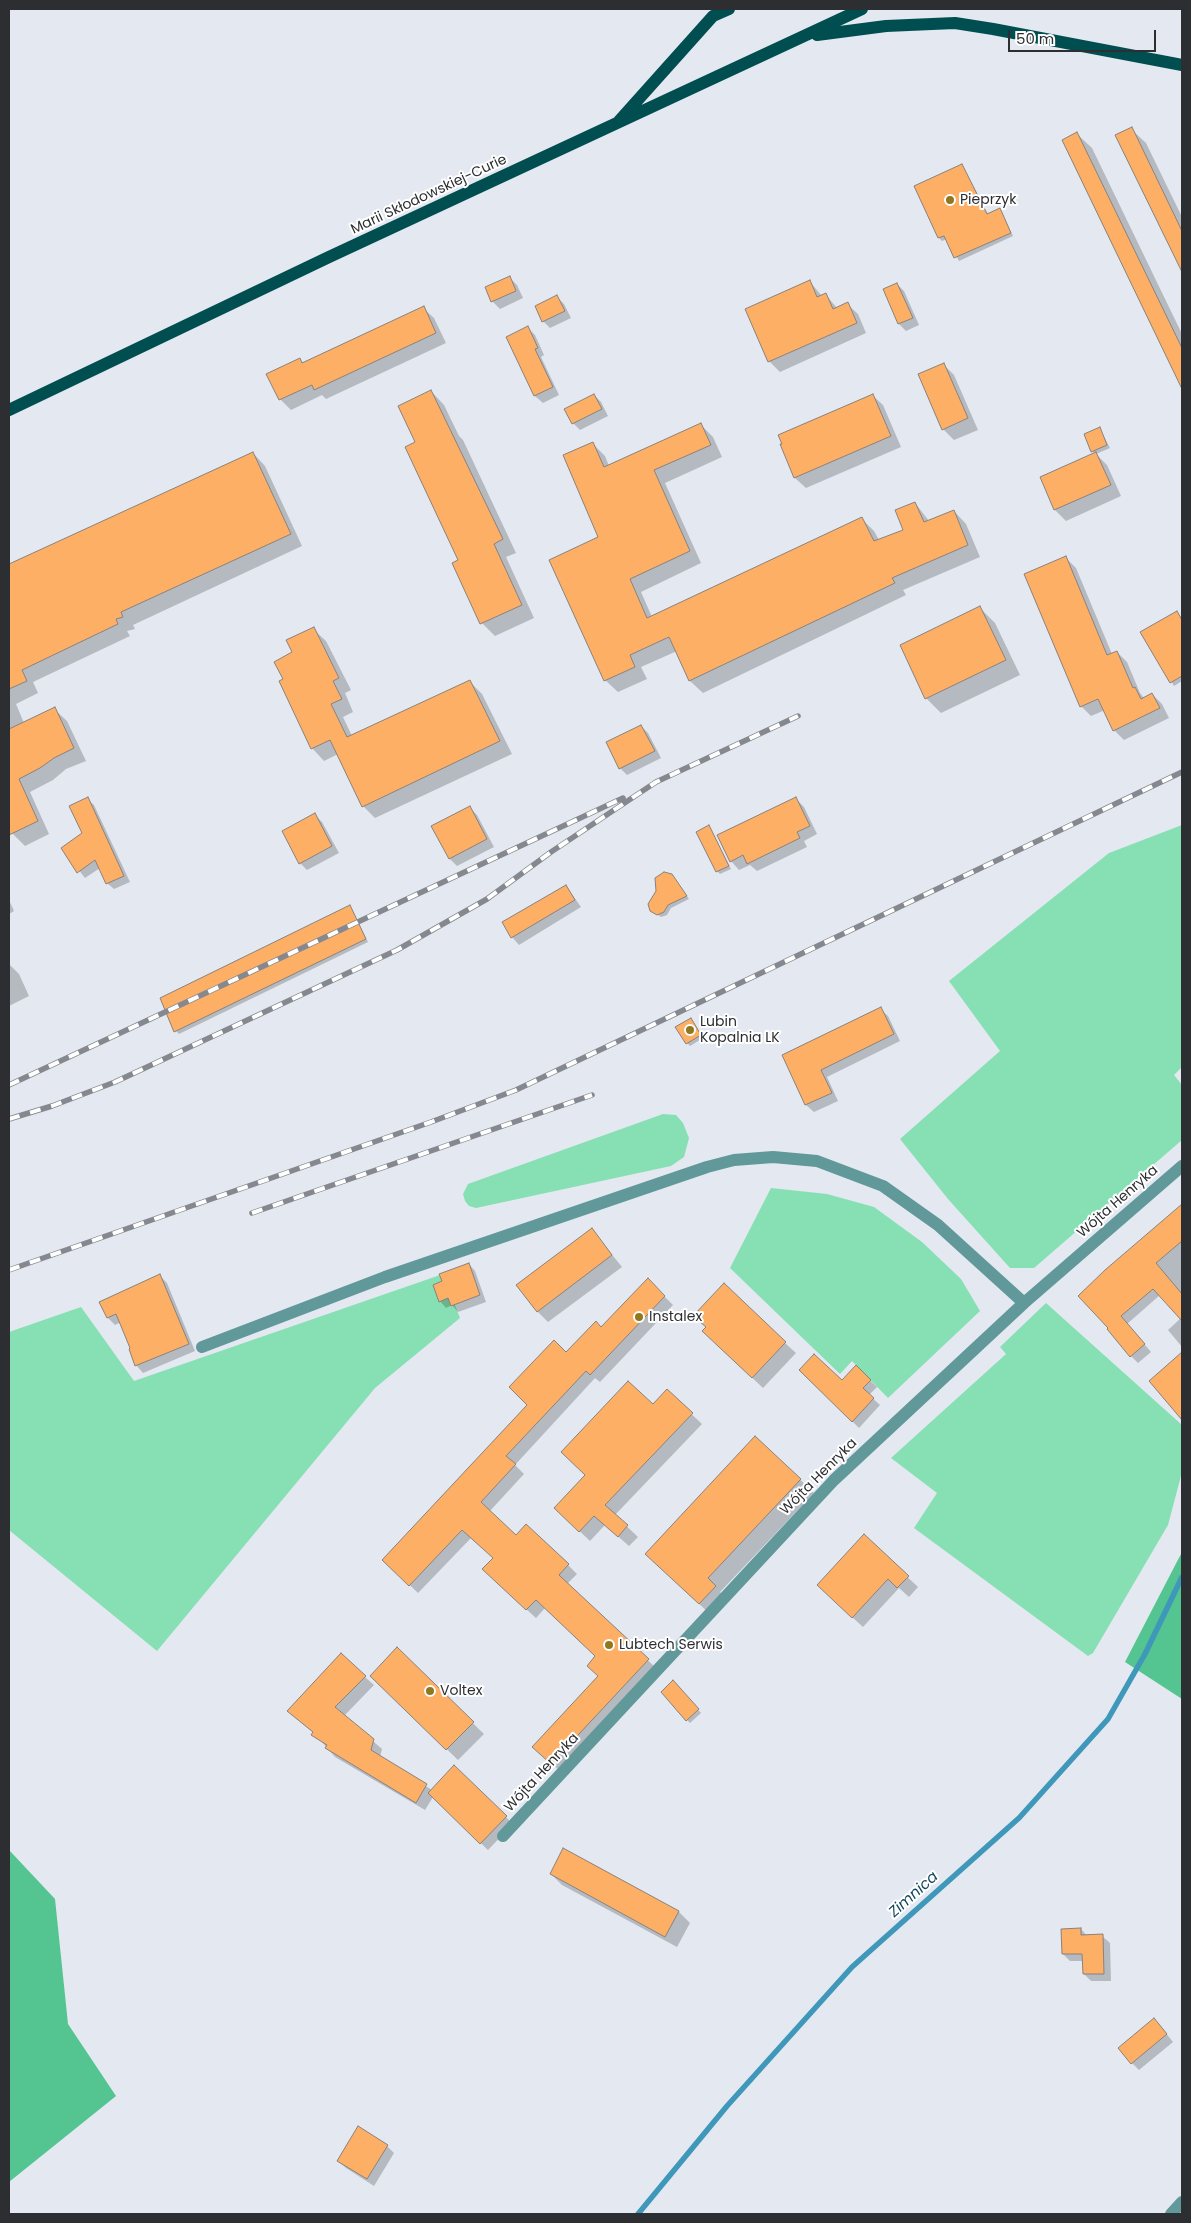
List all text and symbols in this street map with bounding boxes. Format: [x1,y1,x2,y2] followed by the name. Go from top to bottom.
[1011,20,1158,52] scale bar
[1016,28,1054,49] text: 50 m
[348,151,510,239] street label: Marii Skłodowskiej-Curie
[960,192,1016,208] place label: Pieprzyk
[944,194,956,206] marker: Pieprzyk
[700,1014,780,1046] place label: Lubin Kopalnia LK
[684,1024,696,1036] marker: Lubin Kopalnia LK
[1074,1162,1162,1242] street label: Wójta Henryka
[649,1309,702,1325] place label: Instalex
[633,1311,645,1323] marker: Instalex
[777,1435,861,1519] street label: Wójta Henryka
[619,1637,723,1653] place label: Lubtech Serwis
[603,1639,615,1651] marker: Lubtech Serwis
[440,1683,482,1699] place label: Voltex
[424,1685,436,1697] marker: Voltex
[501,1730,583,1816] street label: Wójta Henryka
[886,1868,942,1922] water label: Zimnica

